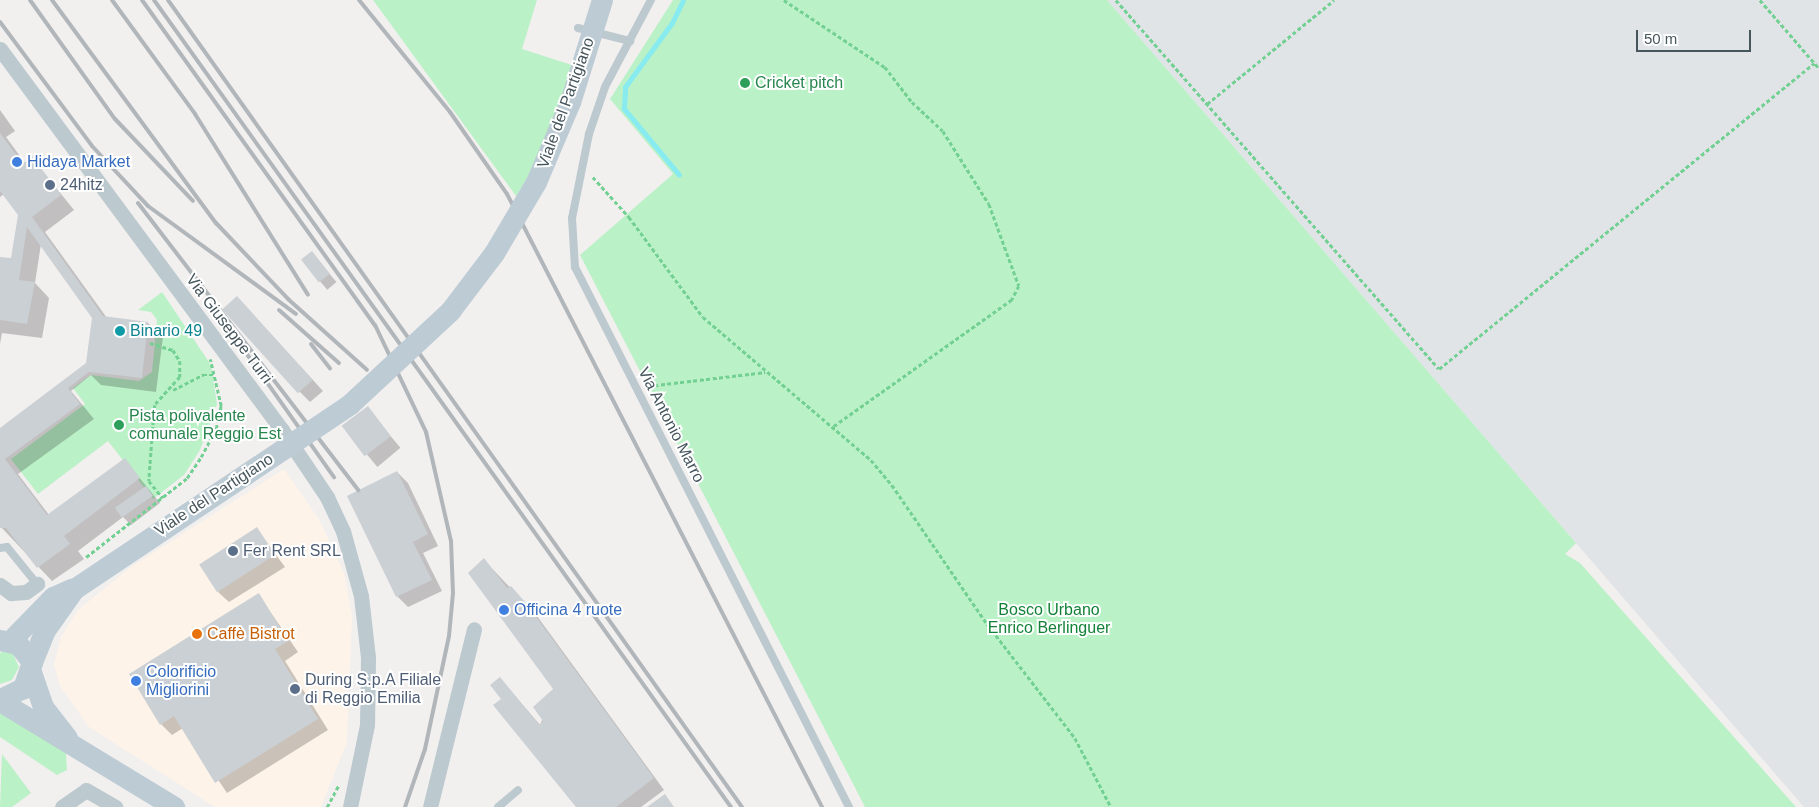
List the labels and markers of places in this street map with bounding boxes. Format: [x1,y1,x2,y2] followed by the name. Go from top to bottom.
[755,73,843,93] place label: Cricket pitch
[739,77,751,89] marker: Cricket pitch
[27,152,130,172] place label: Hidaya Market
[11,156,23,168] marker: Hidaya Market
[60,175,103,195] place label: 24hitz
[44,179,56,191] marker: 24hitz
[130,321,202,341] place label: Binario 49
[114,325,126,337] marker: Binario 49
[129,406,281,444] place label: Pista polivalente comunale Reggio Est
[113,419,125,431] marker: Pista polivalente comunale Reggio Est
[243,541,341,561] place label: Fer Rent SRL
[227,545,239,557] marker: Fer Rent SRL
[514,600,622,620] place label: Officina 4 ruote
[498,604,510,616] marker: Officina 4 ruote
[207,624,295,644] place label: Caffè Bistrot
[191,628,203,640] marker: Caffè Bistrot
[146,662,216,700] place label: Colorificio Migliorini
[305,670,442,708] place label: During S.p.A Filiale di Reggio Emilia
[130,675,142,687] marker: Colorificio Migliorini
[289,683,301,695] marker: During S.p.A Filiale di Reggio Emilia

